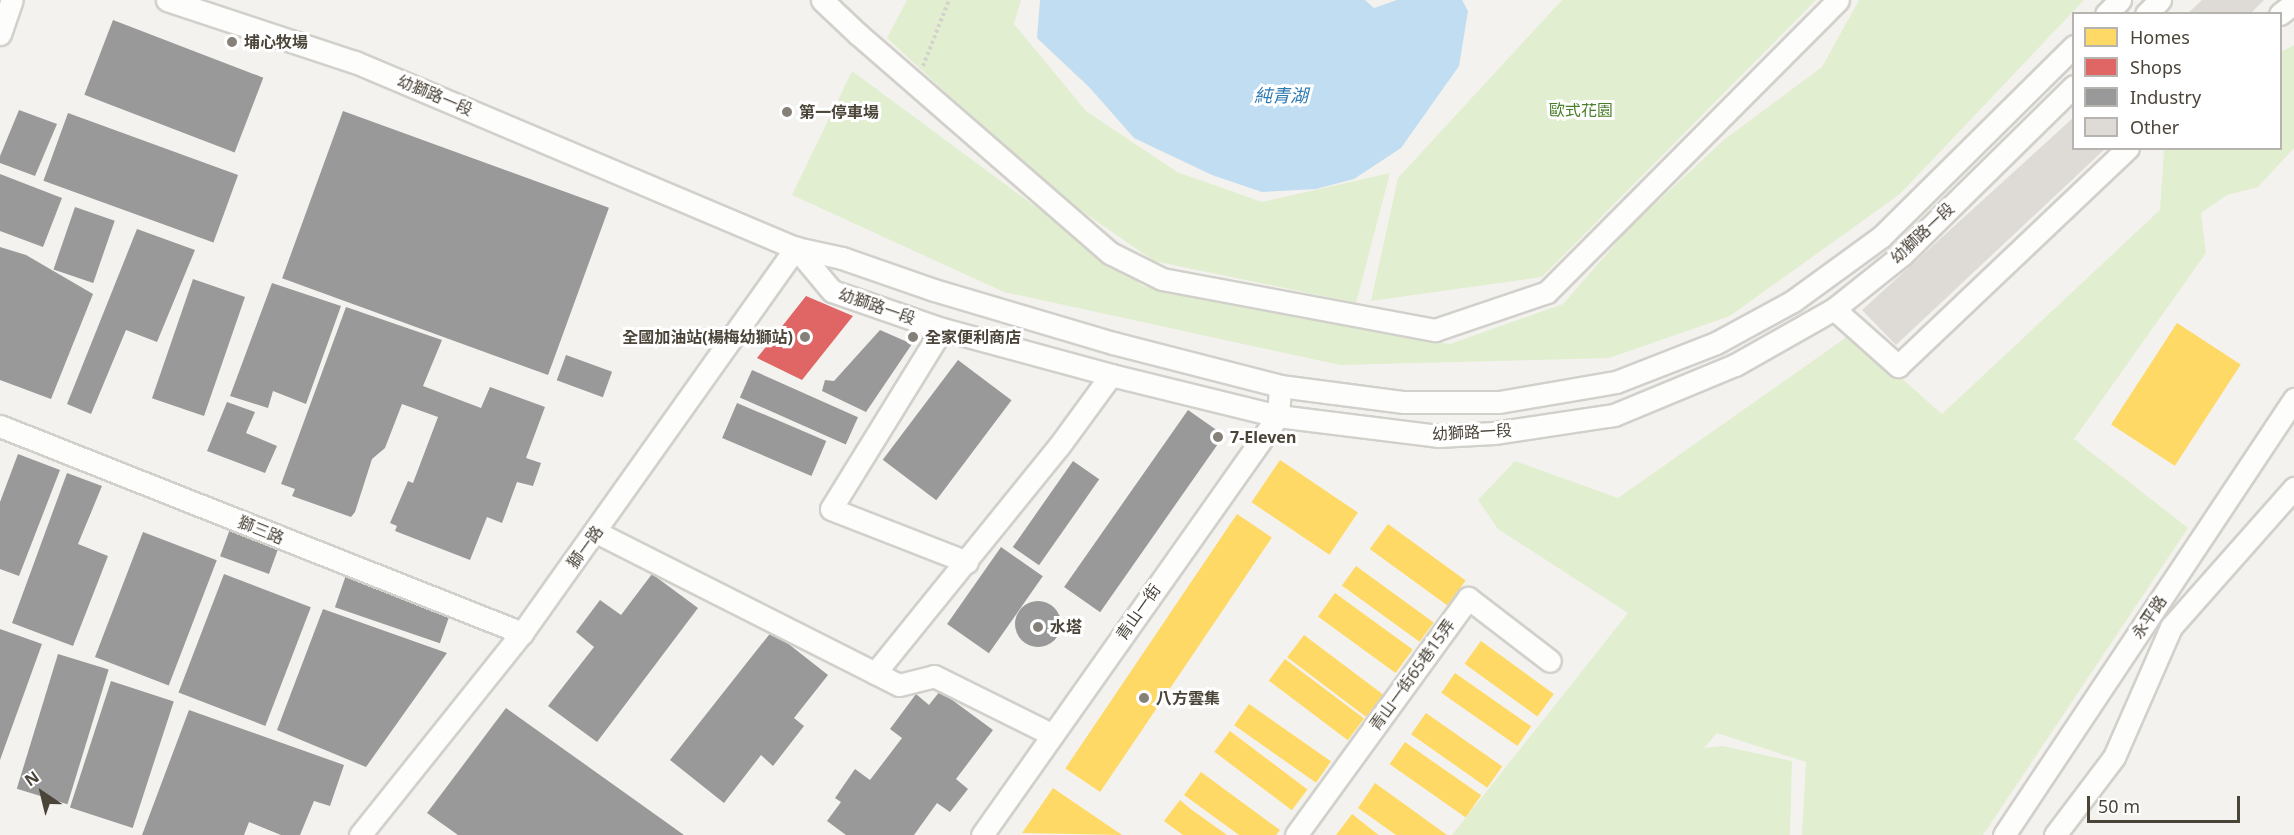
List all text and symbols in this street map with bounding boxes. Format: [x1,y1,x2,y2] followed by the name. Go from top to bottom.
[2072,12,2282,150] legend
[2130,25,2190,49] text: Homes
[244,32,308,52] place label: 埔心牧場
[225,35,239,49] marker: 埔心牧場
[2130,55,2182,79] text: Shops
[394,71,476,119] street label: 幼獅路一段
[1254,84,1308,106] water label: 純青湖
[2130,85,2201,109] text: Industry
[1549,100,1613,120] park label: 歐式花園
[799,102,879,122] place label: 第一停車場
[780,105,794,119] marker: 第一停車場
[2130,115,2179,139] text: Other
[1886,199,1958,267] street label: 幼獅路一段
[836,284,918,328] street label: 幼獅路一段
[622,327,793,347] place label: 全國加油站(楊梅幼獅站)
[925,327,1021,347] place label: 全家便利商店
[798,330,812,344] marker: 全國加油站(楊梅幼獅站)
[906,330,920,344] marker: 全家便利商店
[1432,420,1512,444] street label: 幼獅路一段
[1230,427,1296,447] place label: 7-Eleven
[1211,430,1225,444] marker: 7-Eleven
[235,512,287,548] street label: 獅三路
[563,522,607,572] street label: 獅一路
[1112,580,1164,644] street label: 青山一街
[2128,592,2170,642] street label: 永平路
[1365,616,1459,734] street label: 青山一街65巷15弄
[1050,617,1082,637] place label: 水塔
[1031,620,1045,634] marker: 水塔
[1156,688,1220,708] place label: 八方雲集
[1137,691,1151,705] marker: 八方雲集
[12,763,72,823] north arrow
[20,766,43,791] text: N
[2090,784,2243,822] scale bar
[2098,794,2140,818] text: 50 m

